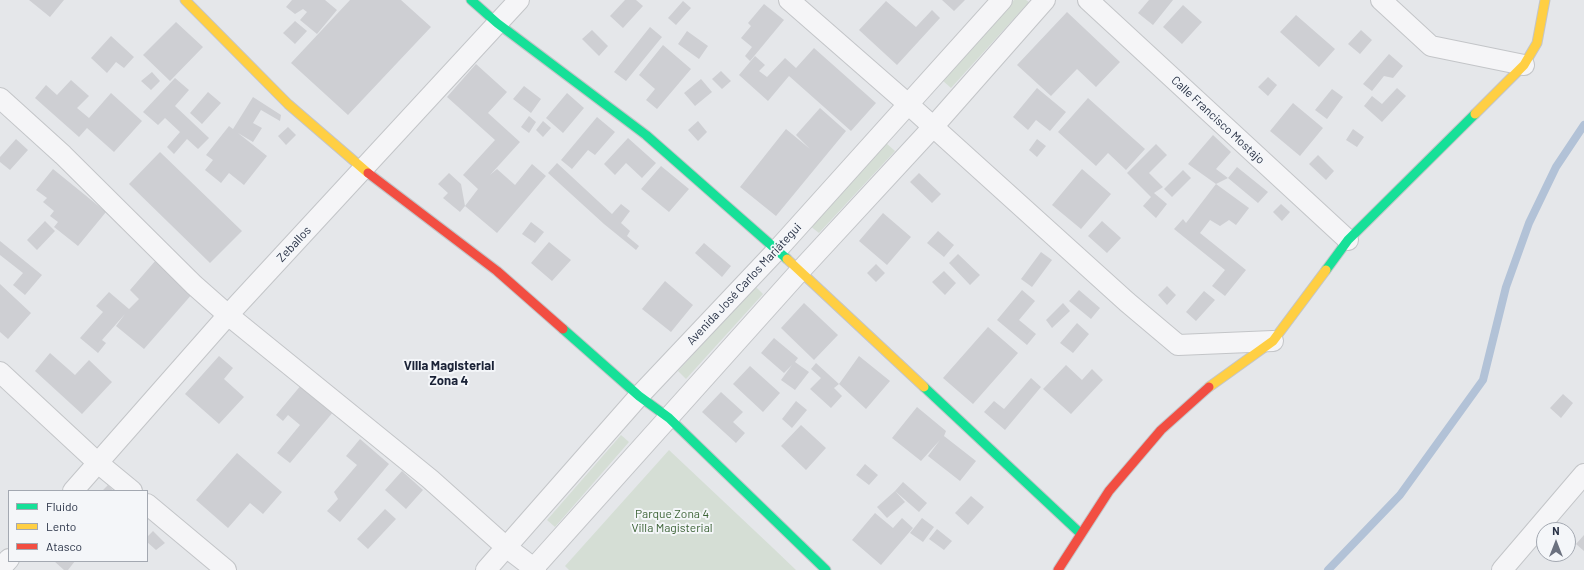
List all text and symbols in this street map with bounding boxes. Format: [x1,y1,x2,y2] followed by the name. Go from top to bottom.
[1168,73,1268,167] street label: Calle Francisco Mostajo
[684,220,804,348] street label: Avenida José Carlos Mariátegui
[274,223,314,265] street label: Zeballos
[404,358,494,389] district label: Villa Magisterial Zona 4
[8,490,148,562] legend
[46,499,78,513] text: Fluido
[631,507,713,535] park label: Parque Zona 4 Villa Magisterial
[46,519,76,533] text: Lento
[1536,522,1576,562] north arrow
[1552,524,1560,537] text: N
[46,539,82,553] text: Atasco

